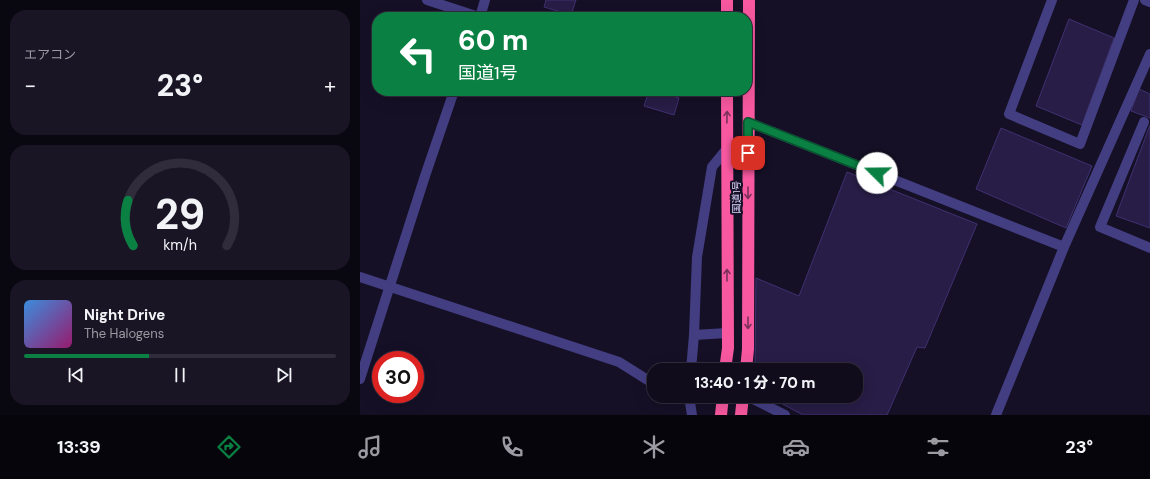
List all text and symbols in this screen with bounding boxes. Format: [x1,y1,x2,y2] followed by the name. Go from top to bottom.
[458,22,528,59] text: 60 m
[392,28,444,80] icon: left
[24,46,76,63] text: エアコン
[458,61,518,85] text: 国道1号
[157,66,203,105] text: 23°
[24,71,36,100] text: −
[324,71,336,100] text: +
[723,111,730,124] one-way arrow
[731,136,765,170] pin
[737,142,759,164] icon: arrive
[856,152,898,194] position arrow
[730,180,743,214] street label: 国道1号
[744,186,752,199] one-way arrow
[155,187,205,241] text: 29
[163,235,197,253] text: km/h
[723,269,731,282] one-way arrow
[84,305,165,325] text: Night Drive
[744,316,752,329] one-way arrow
[84,325,164,342] text: The Halogens
[372,351,424,403] speed limit sign: 30
[65,364,87,386] icon: previous
[169,364,191,386] icon: pause
[273,364,295,386] icon: next
[695,373,815,393] text: 13:40 · 1 分 · 70 m
[215,433,243,461] icon: directions
[356,433,384,461] icon: music
[498,433,526,461] icon: phone
[640,433,668,461] icon: climate
[782,433,810,461] icon: car
[924,433,952,461] icon: filters
[57,435,101,459] text: 13:39
[1065,435,1093,459] text: 23°

